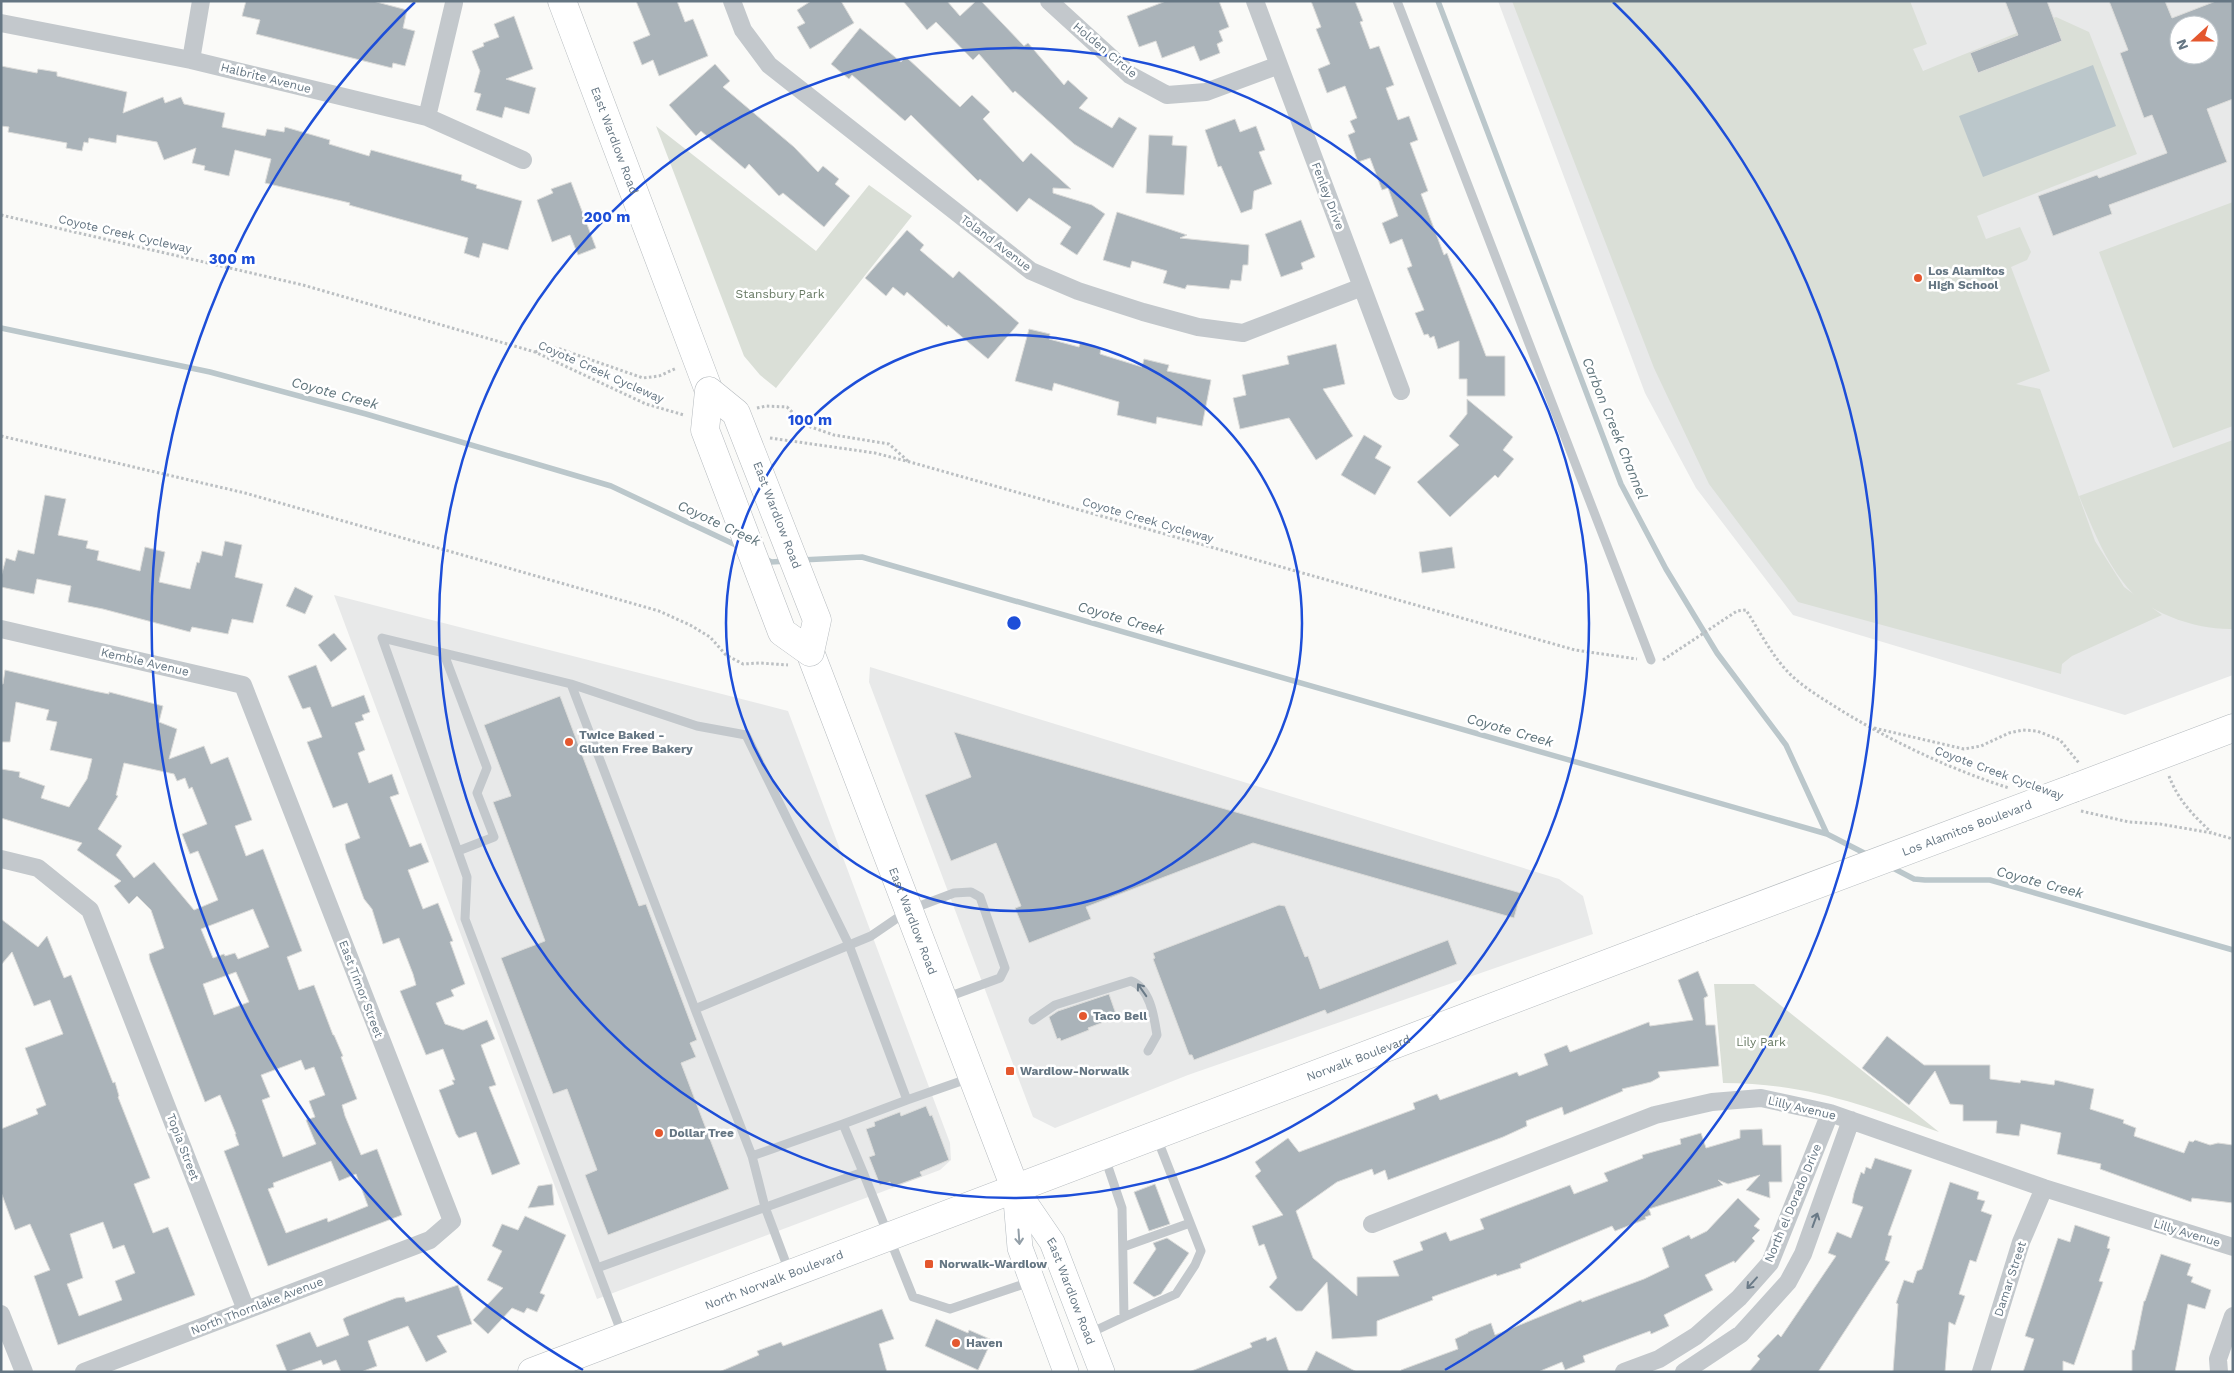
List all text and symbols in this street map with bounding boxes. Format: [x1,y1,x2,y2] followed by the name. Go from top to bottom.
[2169,15,2219,65] north arrow
[1070,19,1140,81] street label: Holden Circle
[2173,37,2191,52] text: N
[219,60,313,96] street label: Halbrite Avenue
[588,85,641,196] street label: East Wardlow Road
[1309,160,1347,232] street label: Fenley Drive
[584,208,630,226] text: 200 m
[57,212,194,256] street label: Coyote Creek Cycleway
[958,212,1034,274] street label: Toland Avenue
[209,250,255,268] text: 300 m
[1928,264,2005,292] place label: Los Alamitos High School
[1912,272,1924,284] marker: Los Alamitos High School
[736,287,825,301] park label: Stansbury Park
[536,338,667,406] street label: Coyote Creek Cycleway
[1579,355,1651,501] water label: Carbon Creek Channel
[290,374,381,412] water label: Coyote Creek
[788,411,832,429] text: 100 m
[750,460,804,570] street label: East Wardlow Road
[1081,495,1216,546] street label: Coyote Creek Cycleway
[675,497,763,549] water label: Coyote Creek
[1076,598,1166,638] water label: Coyote Creek
[1005,614,1023,632] centre of rings
[100,645,190,679] street label: Kemble Avenue
[1465,710,1555,750] water label: Coyote Creek
[579,728,693,756] place label: Twice Baked - Gluten Free Bakery
[563,736,575,748] marker: Twice Baked - Gluten Free Bakery
[1933,743,2066,803] street label: Coyote Creek Cycleway
[1900,797,2034,859] street label: Los Alamitos Boulevard
[1995,863,2086,901] water label: Coyote Creek
[886,865,940,977] street label: East Wardlow Road
[336,938,386,1040] street label: East Timor Street
[1137,983,1147,997] one-way arrow
[1093,1009,1147,1023] place label: Taco Bell
[1077,1010,1089,1022] marker: Taco Bell
[1305,1032,1412,1084] street label: Norwalk Boulevard
[1736,1035,1786,1049] park label: Lily Park
[1020,1064,1130,1078] place label: Wardlow-Norwalk
[1004,1065,1016,1077] marker: Wardlow-Norwalk
[1767,1093,1837,1123] street label: Lilly Avenue
[164,1112,202,1182] street label: Topia Street
[669,1126,734,1140] place label: Dollar Tree
[653,1127,665,1139] marker: Dollar Tree
[1762,1142,1824,1264] street label: North el Dorado Drive
[1811,1213,1820,1229] one-way arrow
[2152,1216,2222,1250] street label: Lilly Avenue
[1014,1229,1023,1245] one-way arrow
[1044,1235,1098,1347] street label: East Wardlow Road
[1991,1240,2029,1318] street label: Damar Street
[703,1247,845,1313] street label: North Norwalk Boulevard
[939,1257,1047,1271] place label: Norwalk-Wardlow
[923,1258,935,1270] marker: Norwalk-Wardlow
[189,1274,325,1338] street label: North Thornlake Avenue
[1746,1277,1758,1290] one-way arrow
[966,1336,1003,1350] place label: Haven
[950,1337,962,1349] marker: Haven

